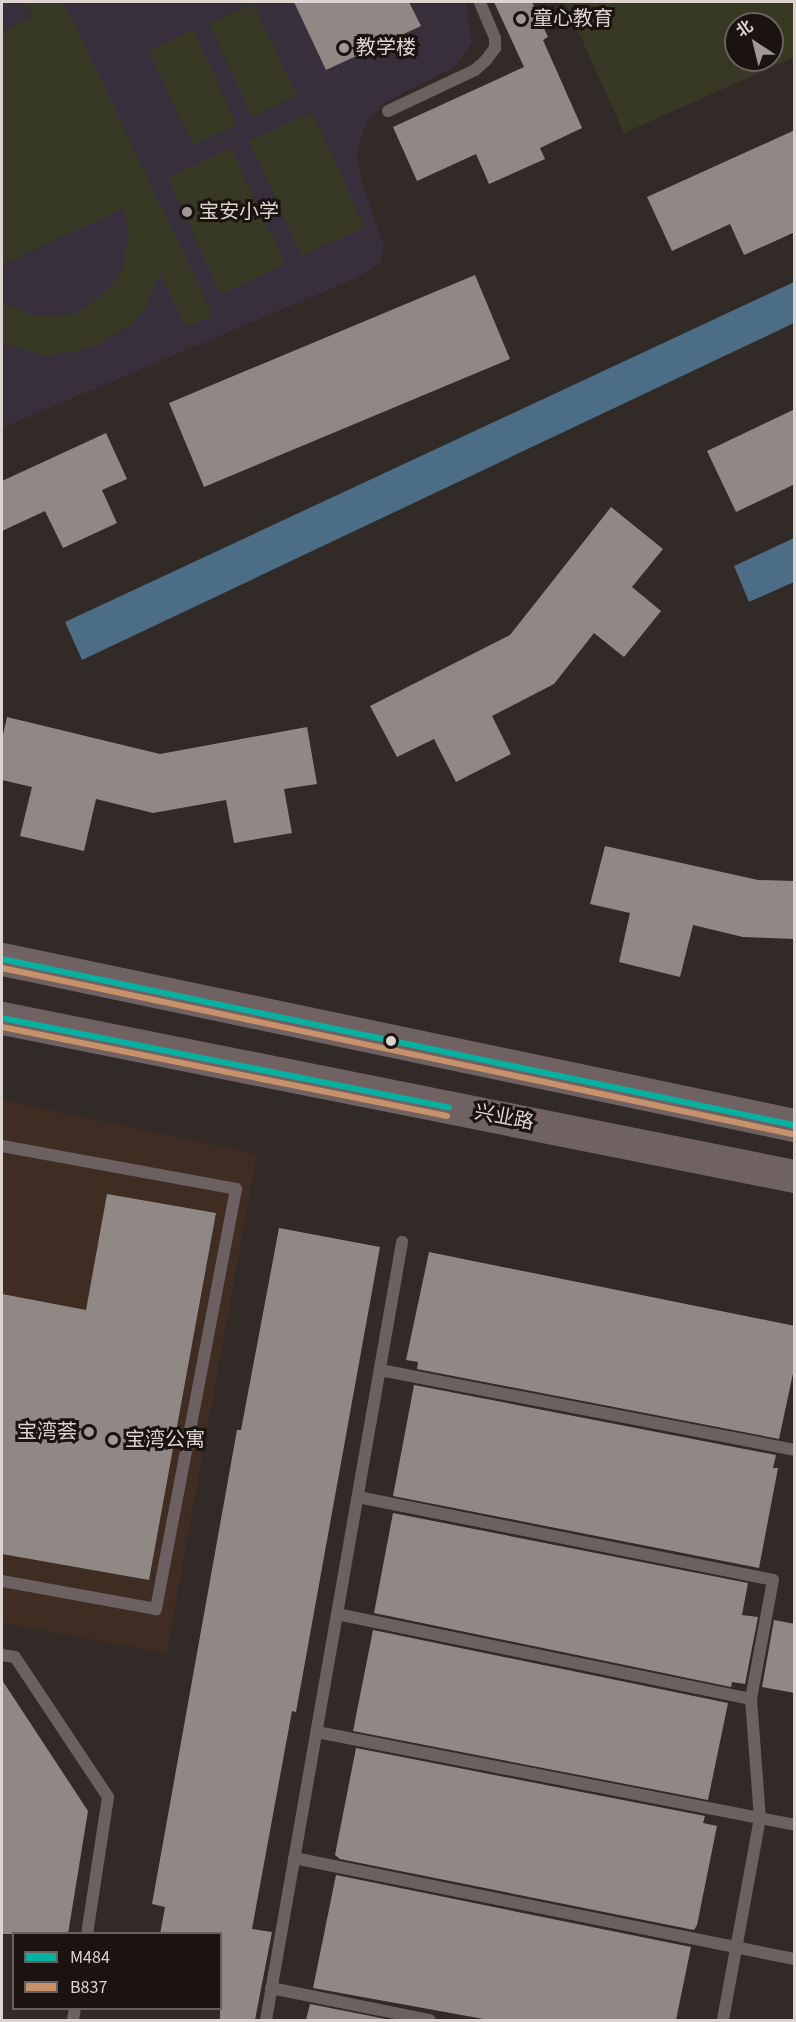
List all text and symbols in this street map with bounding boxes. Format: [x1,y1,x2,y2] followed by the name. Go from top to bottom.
[533,7,613,31] place label: 童心教育
[514,12,528,26] marker: 童心教育
[724,12,784,72] north arrow
[732,15,758,43] text: 北
[356,36,416,60] place label: 教学楼
[337,41,351,55] marker: 教学楼
[199,200,279,224] place label: 宝安小学
[180,205,194,219] marker: 宝安小学
[385,1035,397,1047] unlabelled marker
[472,1100,536,1136] street label: 兴业路
[17,1420,77,1444] place label: 宝湾荟
[82,1425,96,1439] marker: 宝湾荟
[125,1428,205,1452] place label: 宝湾公寓
[106,1433,120,1447] marker: 宝湾公寓
[12,1932,222,2010] legend
[70,1945,110,1970] text: M484
[70,1975,107,2000] text: B837

